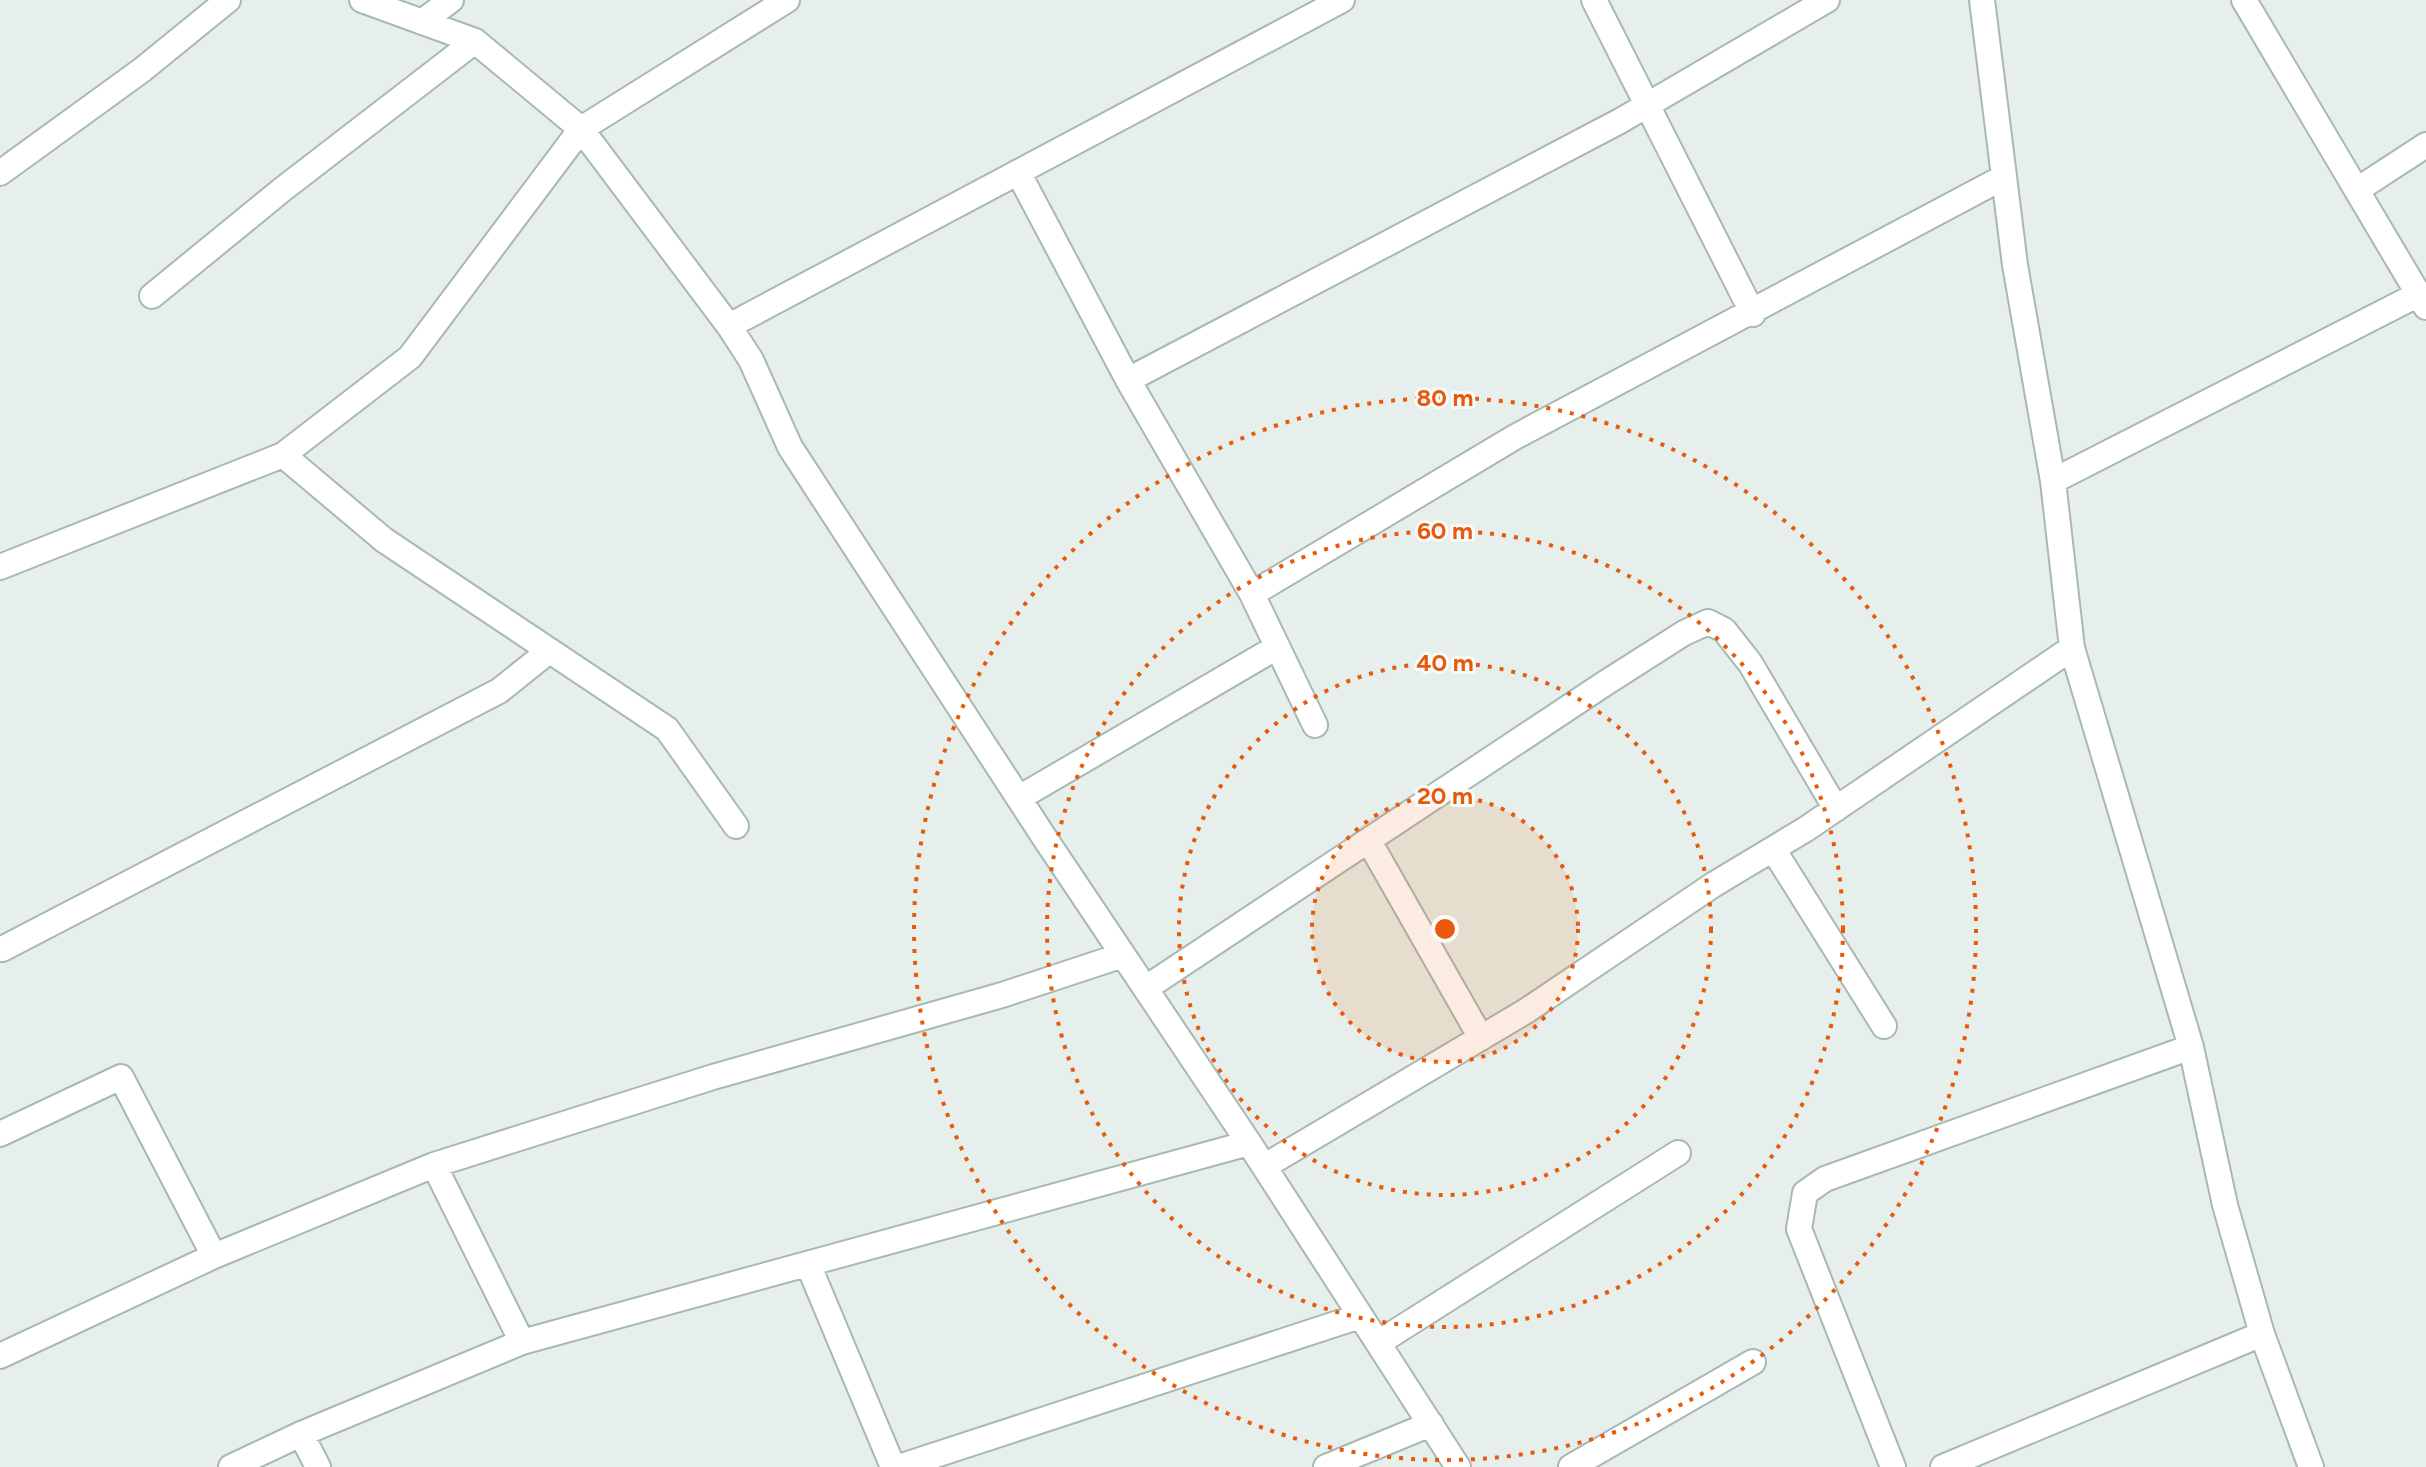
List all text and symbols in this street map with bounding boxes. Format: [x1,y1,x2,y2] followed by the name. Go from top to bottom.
[1417,383,1473,412] text: 80 m
[1417,516,1473,545] text: 60 m
[1416,648,1474,677] text: 40 m
[1417,781,1473,810] text: 20 m
[1431,915,1459,943] centre of rings

